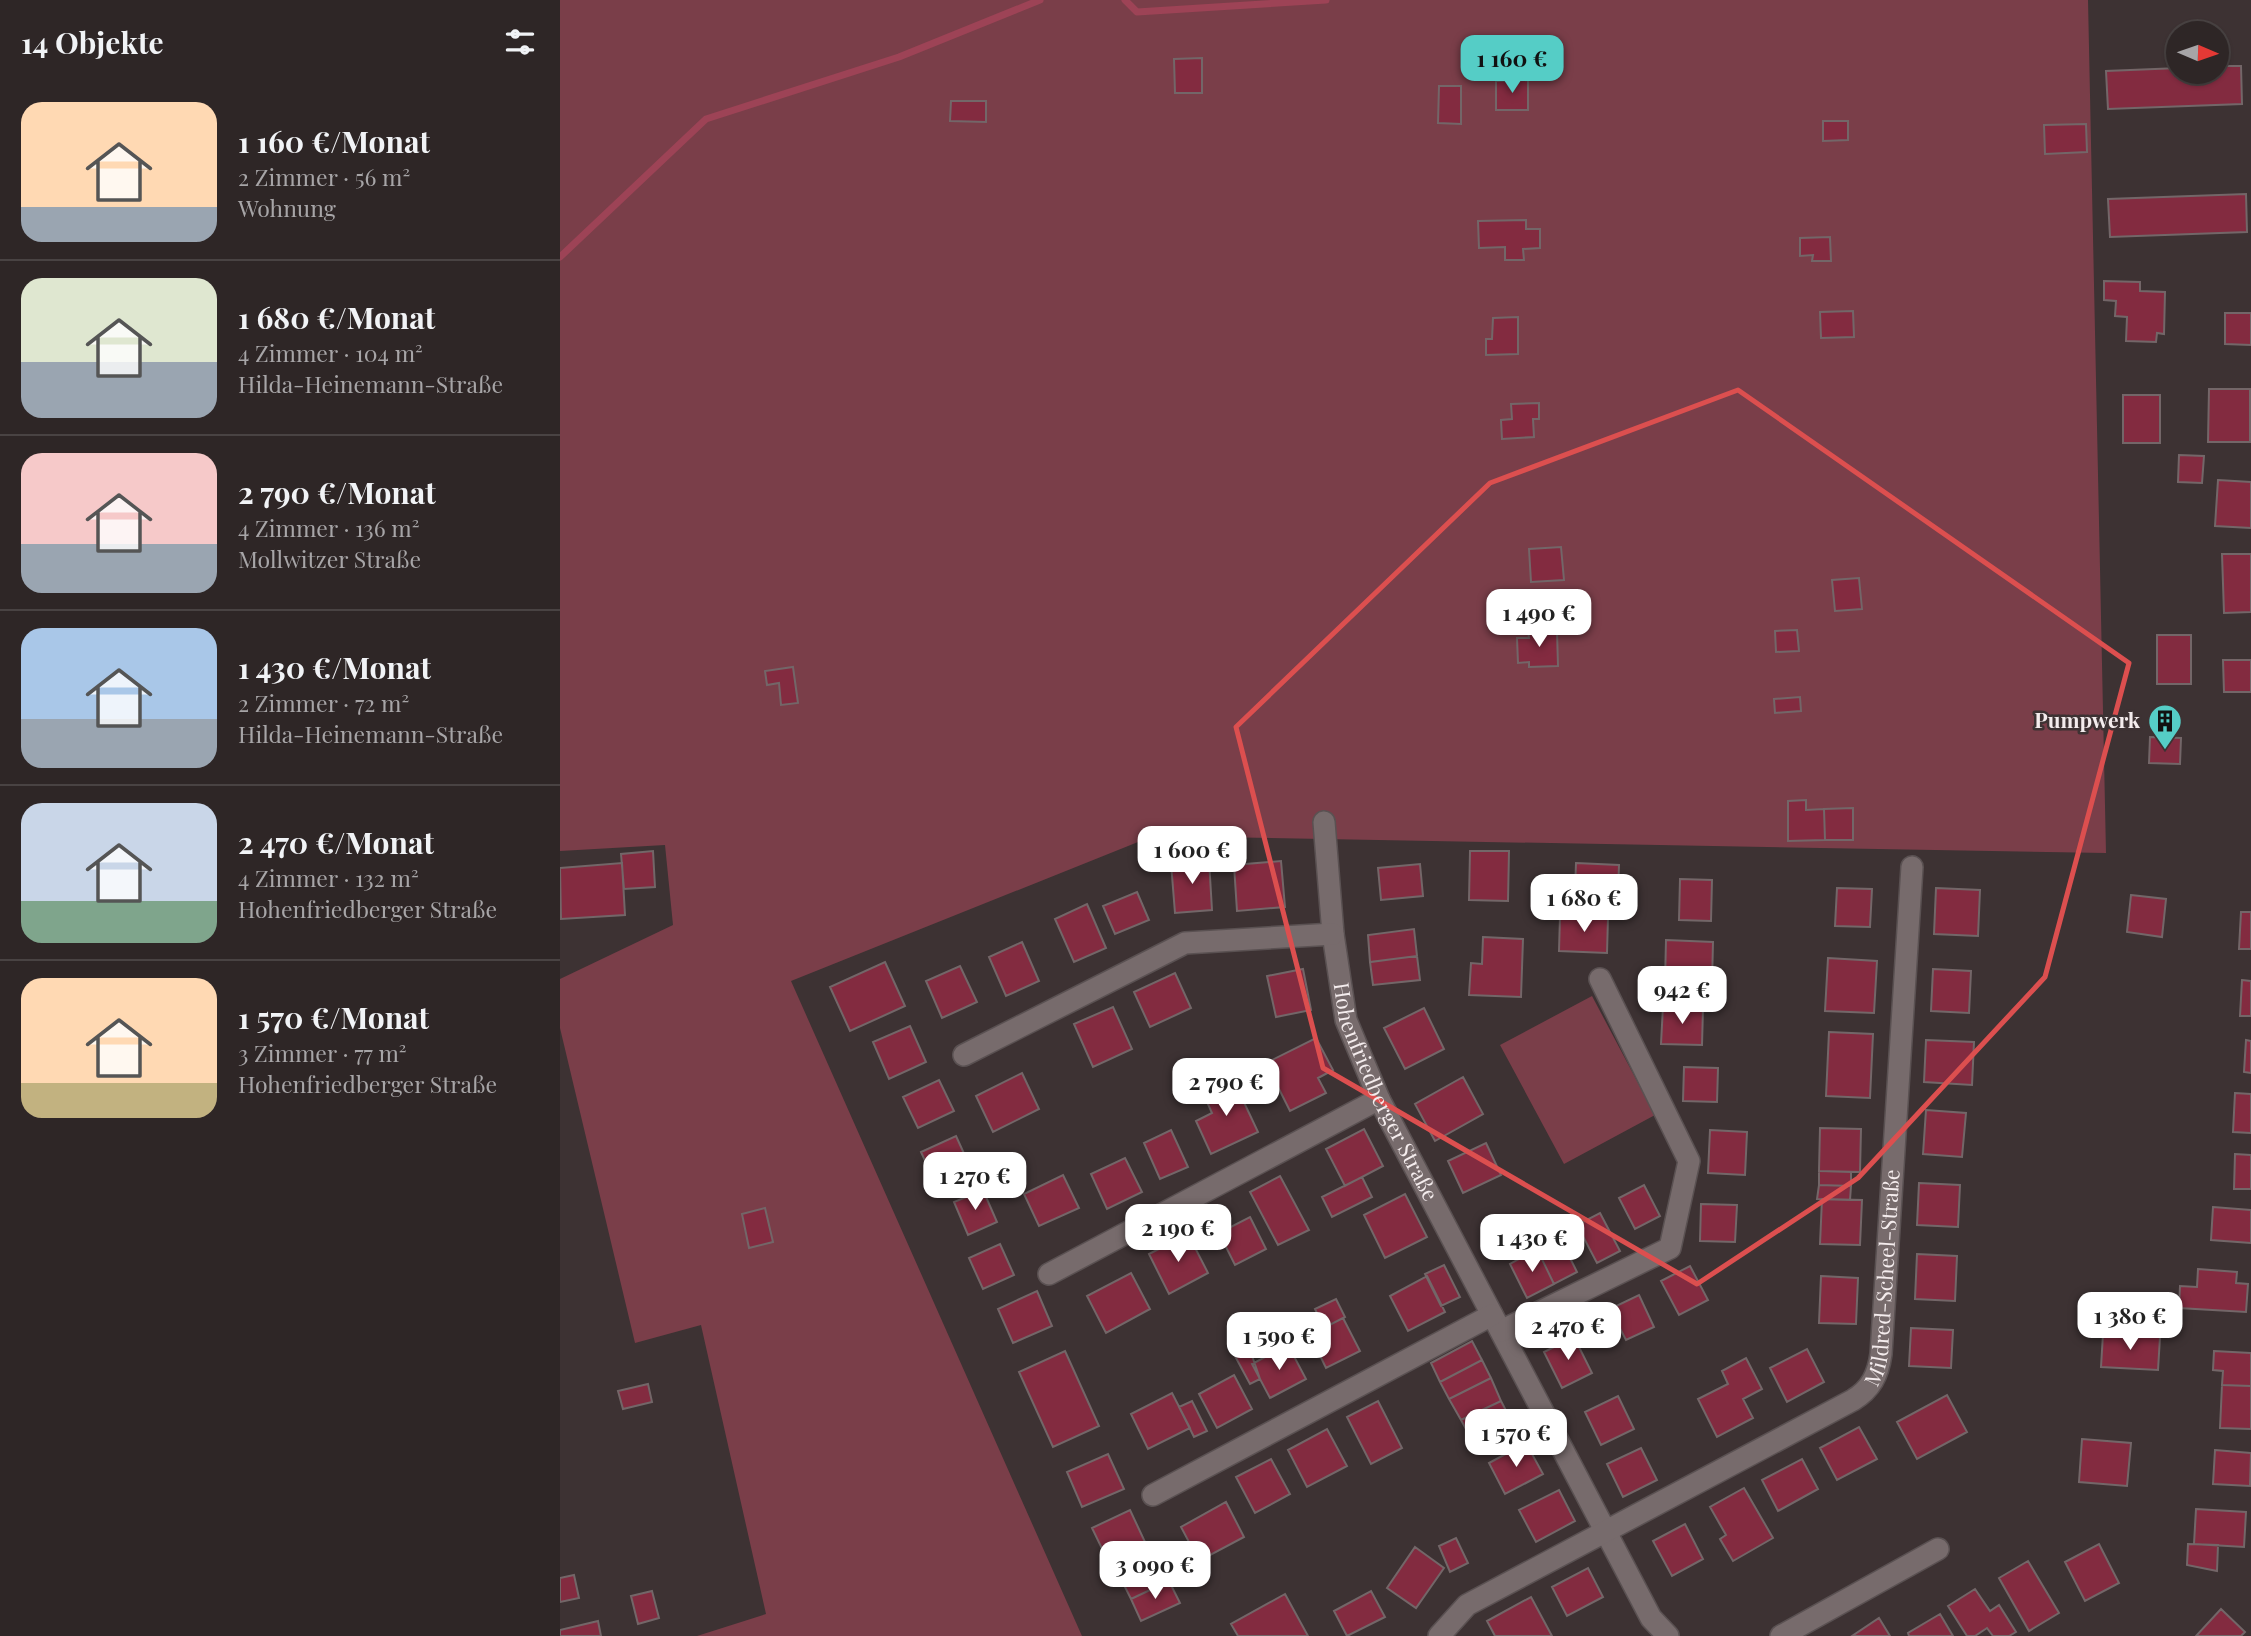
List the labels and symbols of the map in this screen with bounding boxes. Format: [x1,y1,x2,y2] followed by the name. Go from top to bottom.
[2166,21,2230,84] north arrow
[1447,36,1577,95] pin: 1 160 €
[1474,590,1604,649] pin: 1 490 €
[2146,702,2184,751] building icon: Pumpwerk
[2034,705,2141,733] place label: Pumpwerk
[1127,826,1257,886] pin: 1 600 €
[1519,874,1649,934] pin: 1 680 €
[1633,967,1731,1026] pin: 942 €
[1328,980,1446,1205] street label: Hohenfriedberger Straße
[1161,1058,1291,1118] pin: 2 790 €
[910,1152,1040,1212] pin: 1 270 €
[1856,1168,1905,1390] street label: Mildred-Scheel-Straße
[1113,1204,1243,1264] pin: 2 190 €
[1467,1214,1597,1274] pin: 1 430 €
[2065,1292,2195,1352] pin: 1 380 €
[1503,1302,1633,1362] pin: 2 470 €
[1214,1312,1344,1372] pin: 1 590 €
[1451,1410,1581,1469] pin: 1 570 €
[1090,1542,1220,1601] pin: 3 090 €

